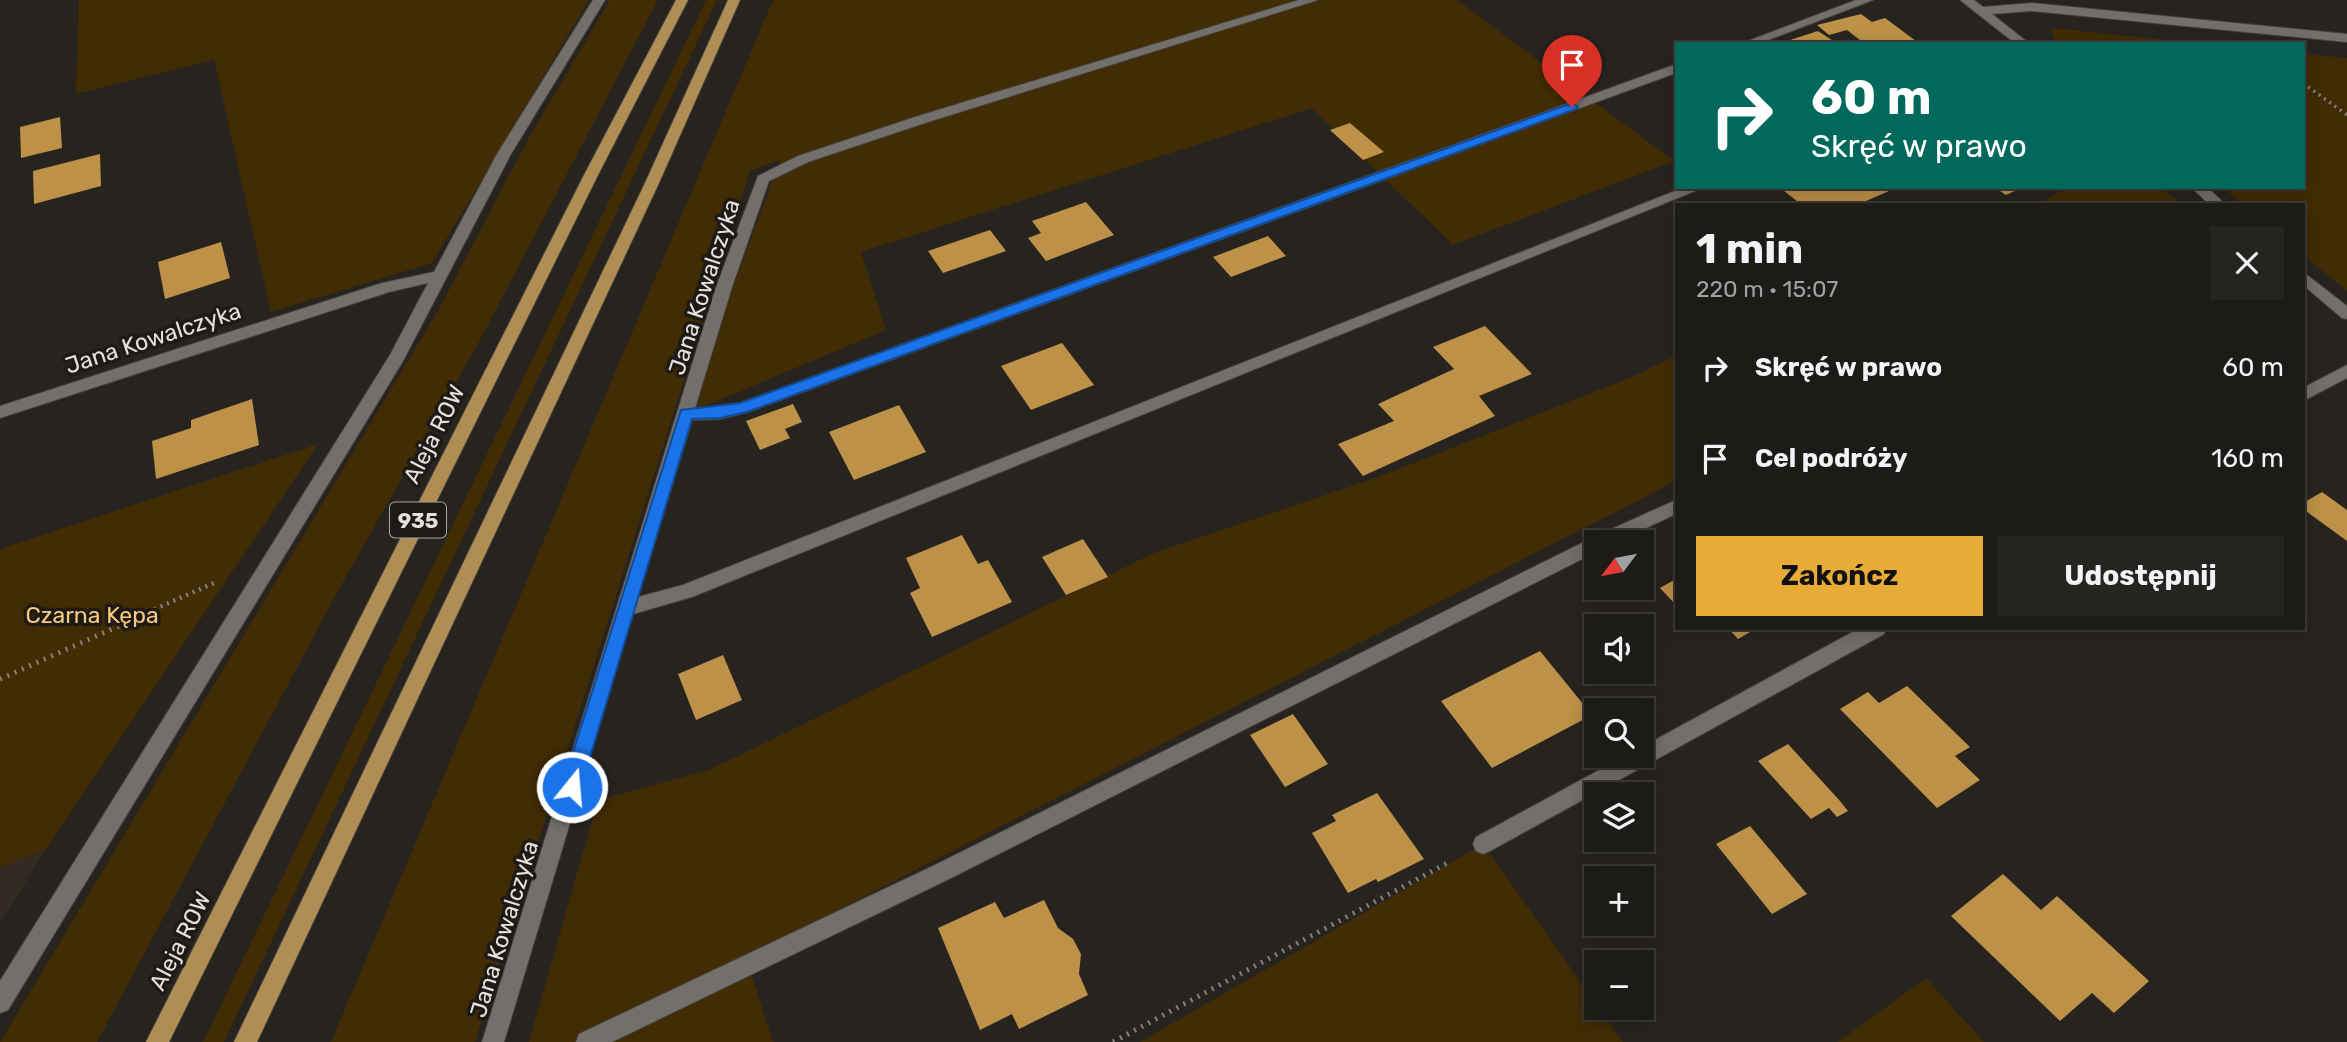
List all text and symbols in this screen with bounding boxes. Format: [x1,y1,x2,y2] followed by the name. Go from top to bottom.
[1542,35,1602,107] pin
[1553,46,1591,84] icon: arrive
[1811,68,1932,126] text: 60 m
[1696,70,1787,161] icon: right
[1811,127,2027,165] text: Skręć w prawo
[662,196,746,378] street label: Jana Kowalczyka
[1696,224,1803,274] text: 1 min
[2210,226,2284,300] button: close
[1696,275,1838,303] text: 220 m · 15:07
[62,296,244,380] street label: Jana Kowalczyka
[1696,349,1734,387] icon: right
[1755,352,1942,383] text: Skręć w prawo
[2222,352,2284,383] text: 60 m
[397,380,471,488] street label: Aleja ROW
[1696,440,1734,478] icon: arrive
[1755,443,1908,474] text: Cel podróży
[2211,443,2284,474] text: 160 m
[390,503,446,538] road number: 935
[1584,530,1654,600] north arrow
[1584,530,1654,1020] map controls
[1696,536,1983,616] button: Zakończ
[1997,536,2284,616] button: Udostępnij
[25,601,159,629] park label: Czarna Kępa
[1584,614,1654,684] button: sound
[1584,698,1654,768] button: search
[535,750,609,824] position arrow
[1584,782,1654,852] button: layers
[464,837,544,1021] street label: Jana Kowalczyka
[1584,866,1654,936] button: +
[143,887,217,995] street label: Aleja ROW
[1584,950,1654,1020] button: −

